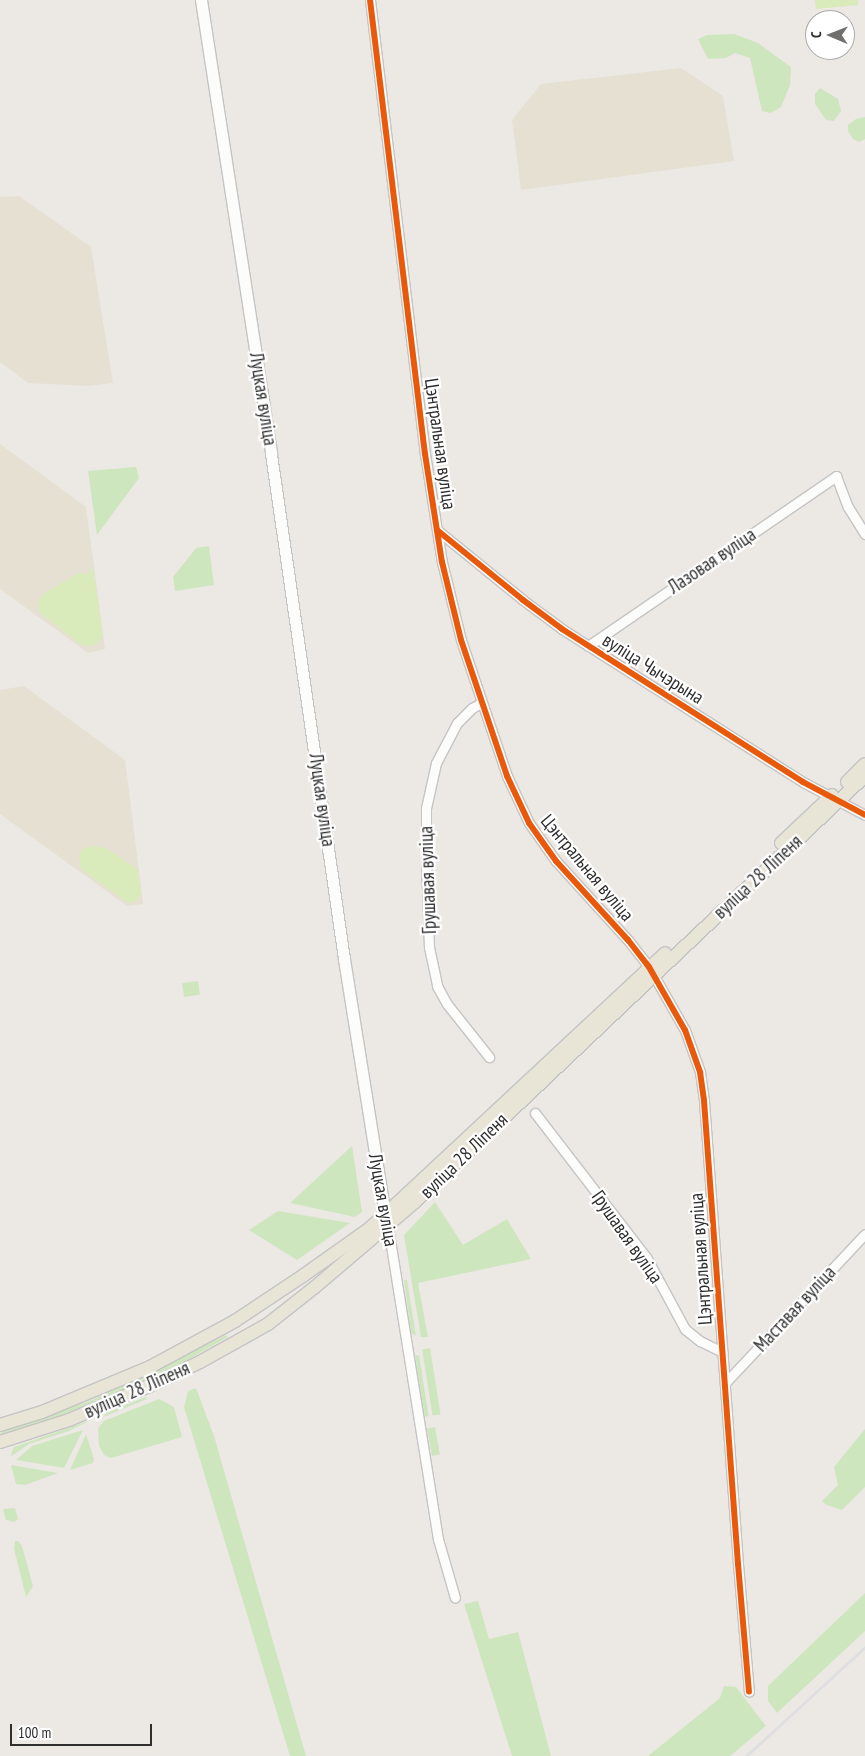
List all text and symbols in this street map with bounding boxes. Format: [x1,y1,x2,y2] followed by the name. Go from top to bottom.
[805,10,855,60] north arrow
[807,31,825,38] text: С
[244,351,282,447] street label: Луцкая вуліца
[420,377,460,511] street label: Цэнтральная вуліца
[664,523,760,599] street label: Лазовая вуліца
[598,629,708,709] street label: вуліца Чычэрына
[304,752,340,848] street label: Луцкая вуліца
[536,810,638,926] street label: Цэнтральная вуліца
[415,826,441,934] street label: Грушавая вуліца
[709,830,807,924] street label: вуліца 28 Ліпеня
[415,1109,513,1203] street label: вуліца 28 Ліпеня
[364,1152,402,1248] street label: Луцкая вуліца
[587,1186,667,1288] street label: Грушавая вуліца
[685,1192,717,1326] street label: Цэнтральная вуліца
[749,1261,841,1357] street label: Маставая вуліца
[81,1357,193,1423] street label: вуліца 28 Ліпеня
[12,1714,155,1746] scale bar
[18,1723,51,1742] text: 100 m

